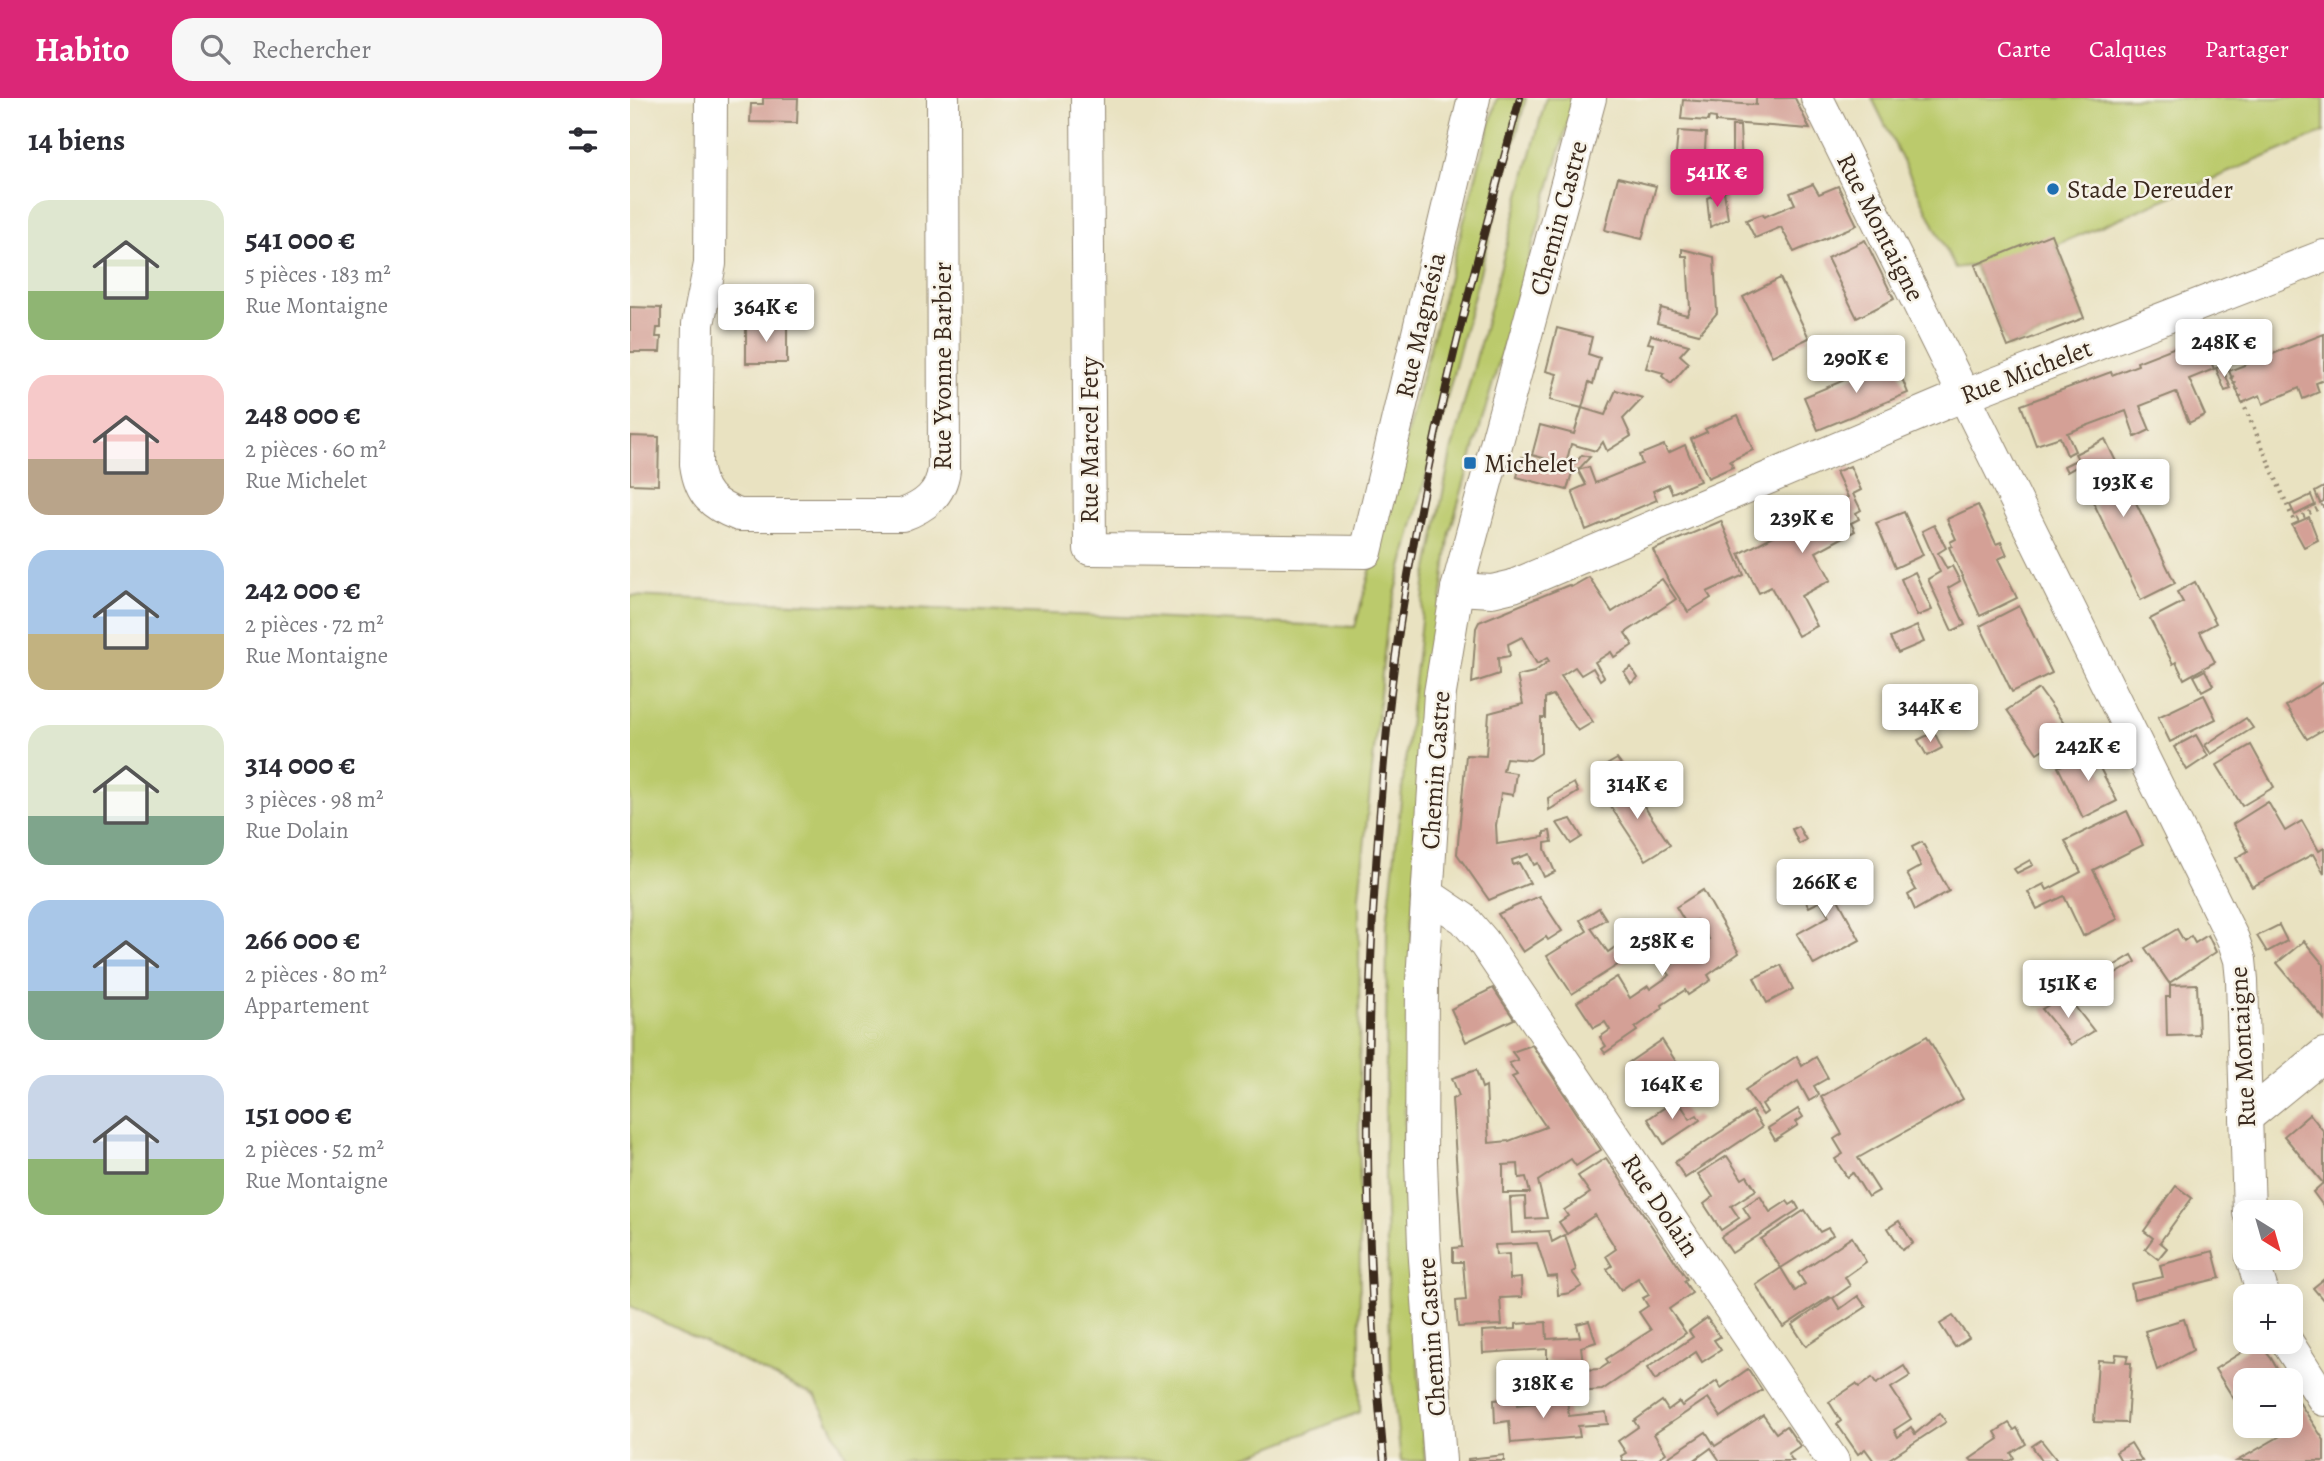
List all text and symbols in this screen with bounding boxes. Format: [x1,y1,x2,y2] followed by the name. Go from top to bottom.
[172,18,662,81] search box
[35,27,130,72] text: Habito
[196,30,234,68] icon: search
[252,32,371,67] text: Rechercher
[1997,33,2051,65] text: Carte
[2089,33,2167,65] text: Calques
[2205,33,2289,65] text: Partager
[28,120,125,160] text: 14 biens
[564,121,602,159] icon: filters
[1521,137,1596,299] street label: Chemin Castre
[1828,147,1933,307] street label: Rue Montaigne
[1660,150,1774,209] pin: 541K €
[1686,156,1748,187] text: 541K €
[2067,172,2233,207] place label: Stade Dereuder
[2045,181,2061,197] marker: Stade Dereuder
[245,219,356,259] text: 541 000 €
[84,228,168,312] icon: home
[1387,249,1454,401] street label: Rue Magnésia
[245,259,391,290] text: 5 pièces · 183 m²
[925,262,960,470] street label: Rue Yvonne Barbier
[709,285,823,344] pin: 364K €
[245,290,388,321] text: Rue Montaigne
[734,291,798,322] text: 364K €
[2167,320,2281,379] pin: 248K €
[2191,326,2257,357] text: 248K €
[1955,330,2097,413] street label: Rue Michelet
[1799,336,1913,395] pin: 290K €
[1823,342,1889,373] text: 290K €
[1072,356,1107,524] street label: Rue Marcel Fety
[245,394,361,434] text: 248 000 €
[84,403,168,487] icon: home
[245,434,386,465] text: 2 pièces · 60 m²
[1484,446,1577,481] place label: Michelet
[1462,455,1478,471] marker: Michelet
[2066,460,2180,519] pin: 193K €
[245,465,367,496] text: Rue Michelet
[2092,466,2154,497] text: 193K €
[1745,496,1859,555] pin: 239K €
[1770,502,1834,533] text: 239K €
[245,569,361,609] text: 242 000 €
[84,578,168,662] icon: home
[245,609,384,640] text: 2 pièces · 72 m²
[245,640,388,671] text: Rue Montaigne
[1873,684,1987,744] pin: 344K €
[1412,690,1459,851] street label: Chemin Castre
[1898,691,1962,722] text: 344K €
[2031,724,2145,783] pin: 242K €
[2055,730,2121,761] text: 242K €
[245,744,356,784] text: 314 000 €
[84,753,168,837] icon: home
[1580,762,1694,821] pin: 314K €
[1606,768,1668,799] text: 314K €
[245,784,384,815] text: 3 pièces · 98 m²
[245,815,349,846] text: Rue Dolain
[1768,860,1882,919] pin: 266K €
[1793,866,1857,897] text: 266K €
[1605,918,1719,978] pin: 258K €
[245,919,360,959] text: 266 000 €
[1630,925,1694,956] text: 258K €
[84,928,168,1012] icon: home
[245,959,387,990] text: 2 pièces · 80 m²
[2011,960,2125,1020] pin: 151K €
[2221,965,2264,1129] street label: Rue Montaigne
[2039,967,2097,998] text: 151K €
[245,990,369,1021] text: Appartement
[1615,1062,1729,1121] pin: 164K €
[1641,1068,1703,1099] text: 164K €
[245,1094,352,1134] text: 151 000 €
[84,1103,168,1187] icon: home
[245,1134,384,1165] text: 2 pièces · 52 m²
[1613,1147,1708,1264] street label: Rue Dolain
[245,1165,388,1196] text: Rue Montaigne
[2233,1200,2303,1270] north arrow
[2233,1200,2303,1438] map controls
[1408,1256,1455,1417] street label: Chemin Castre
[2233,1284,2303,1354] button: +
[1486,1360,1600,1420] pin: 318K €
[1512,1367,1574,1398] text: 318K €
[2233,1368,2303,1438] button: −

